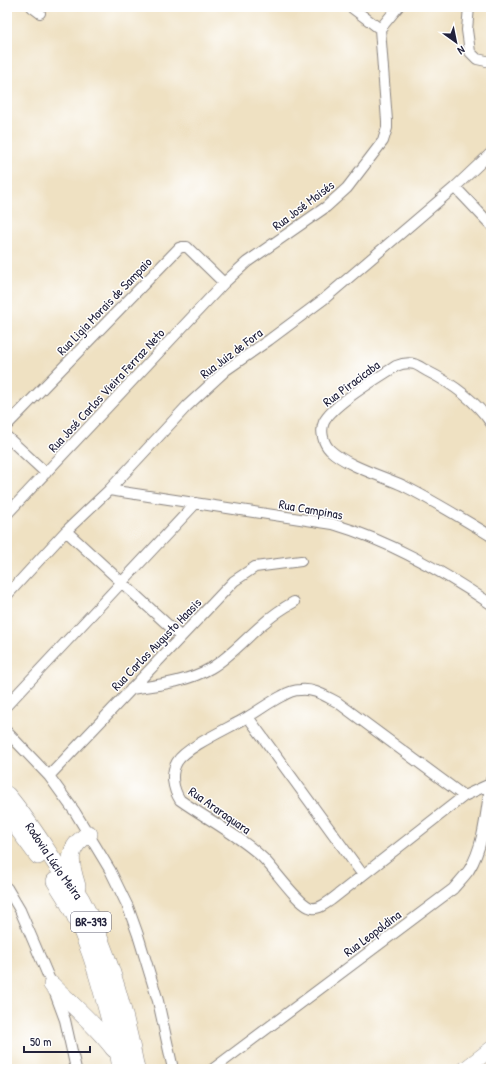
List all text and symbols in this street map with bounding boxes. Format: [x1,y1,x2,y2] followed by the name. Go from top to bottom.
[436,22,476,62] north arrow
[455,43,468,58] text: N
[268,176,338,234] street label: Rua José Moisés
[52,253,156,359] street label: Rua Ligia Morais de Sampaio
[44,324,168,456] street label: Rua José Carlos Vieira Ferraz Neto
[196,324,266,382] street label: Rua Juiz de Fora
[319,356,383,410] street label: Rua Piracicaba
[278,495,344,523] street label: Rua Campinas
[107,594,205,694] street label: Rua Carlos Augusto Haasis
[185,782,255,838] street label: Rua Araraquara
[21,818,88,903] street label: Rodovia Lúcio Meira
[340,905,404,961] street label: Rua Leopoldina
[71,912,111,932] road number: BR-393
[24,1028,90,1054] scale bar
[30,1033,51,1050] text: 50 m

